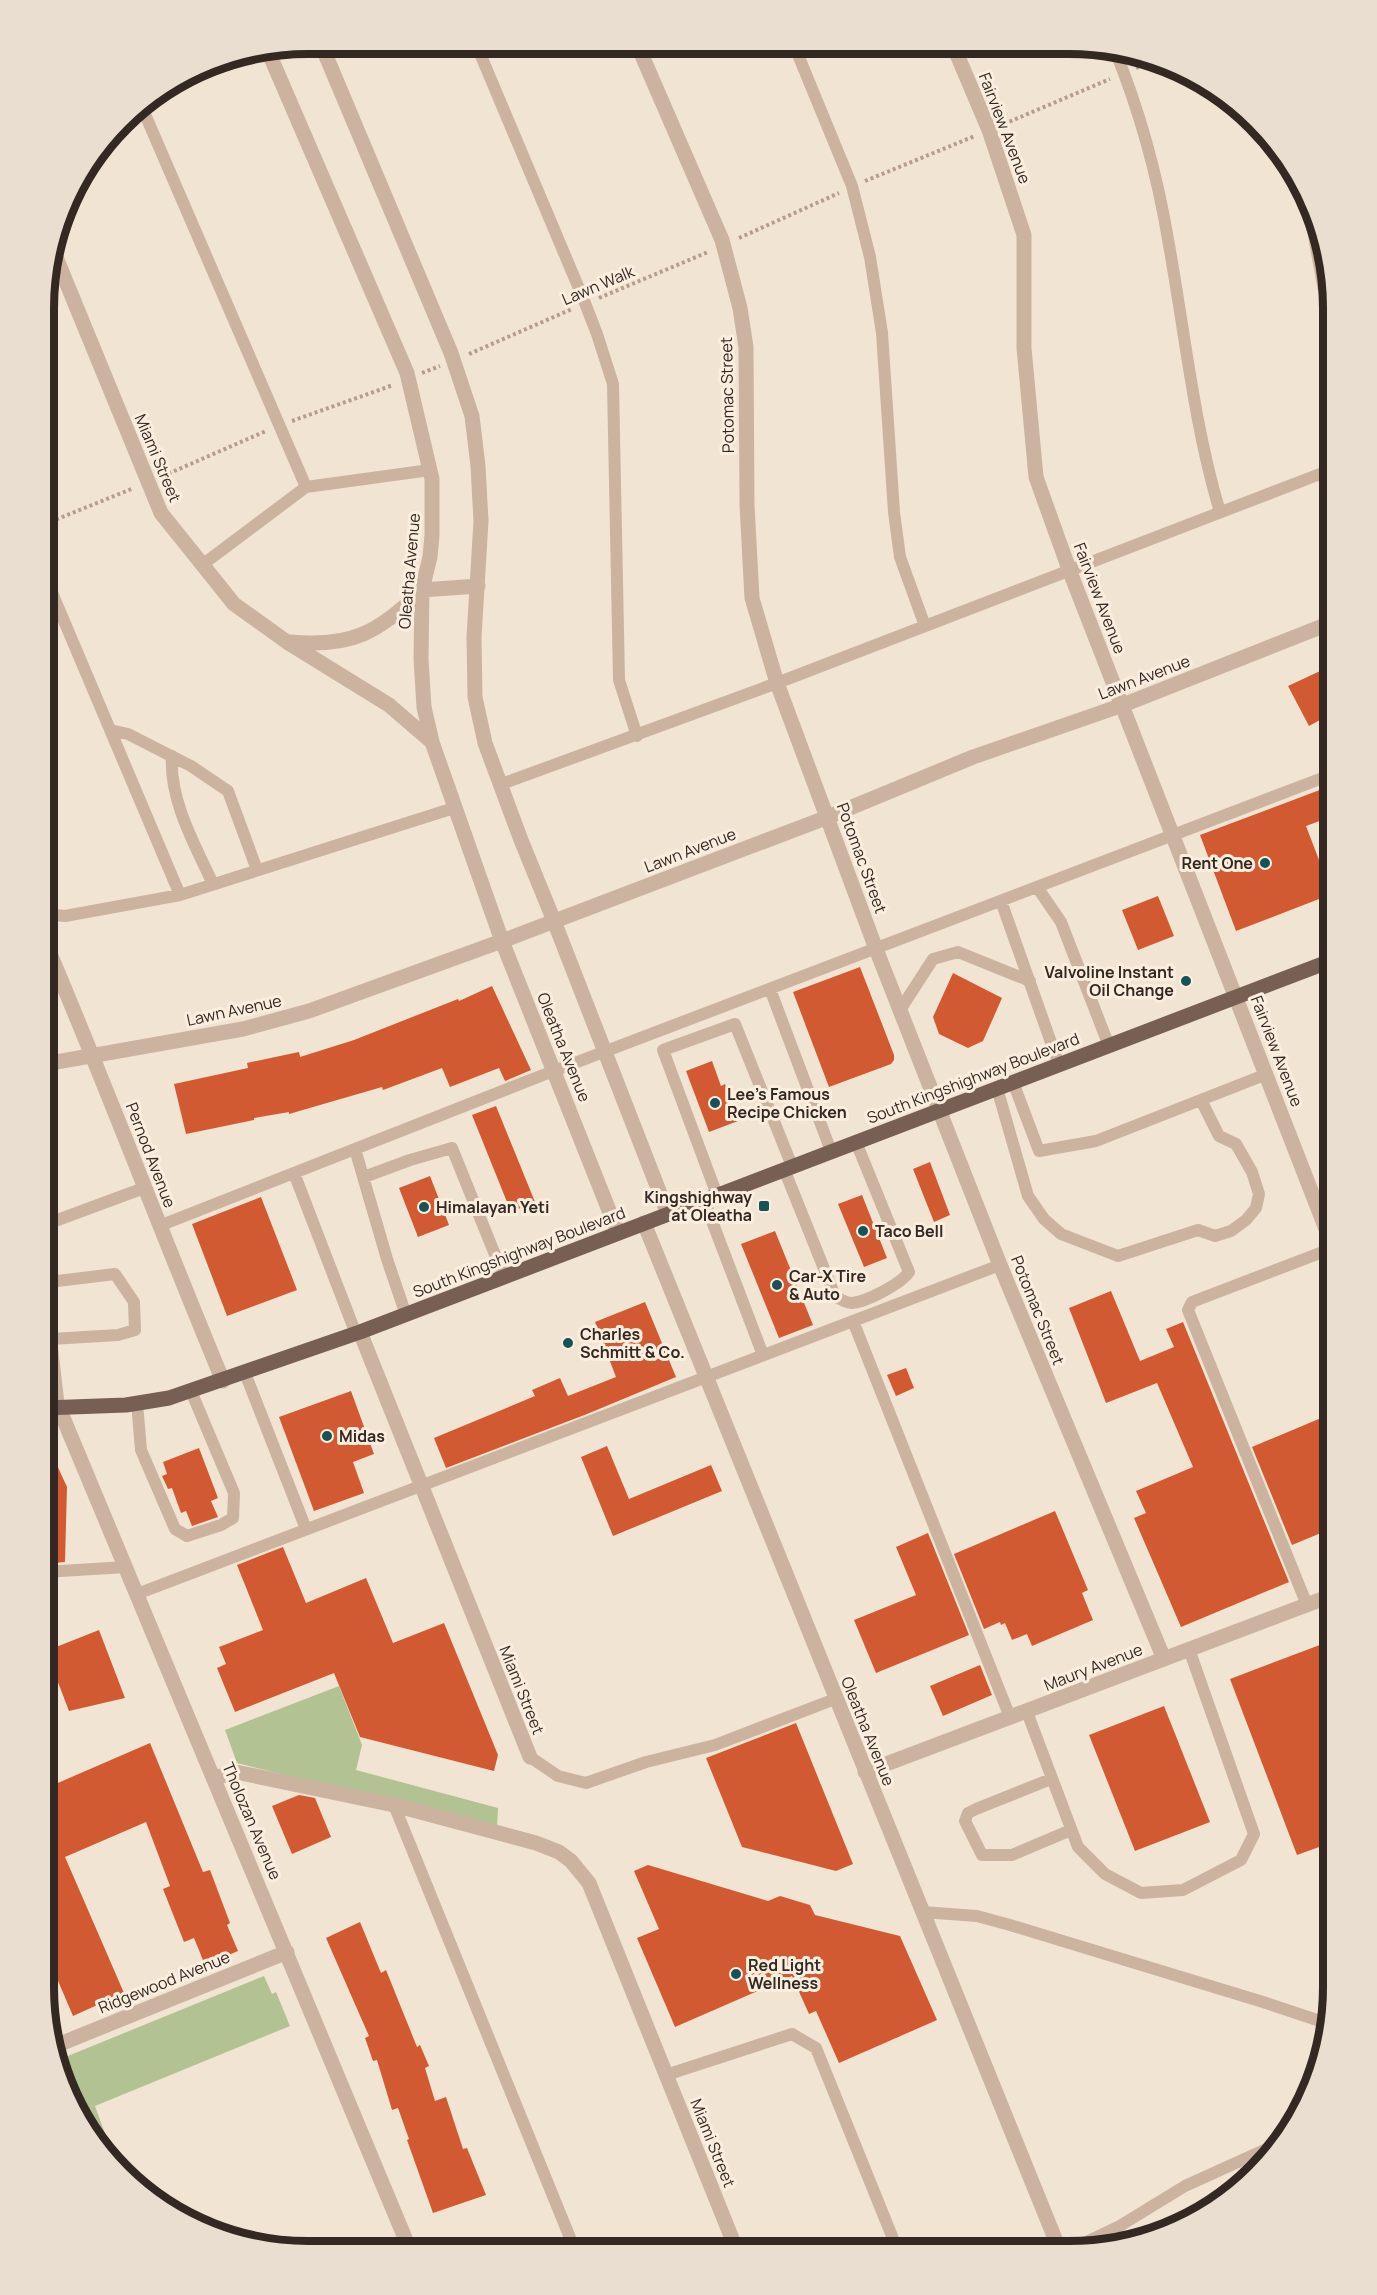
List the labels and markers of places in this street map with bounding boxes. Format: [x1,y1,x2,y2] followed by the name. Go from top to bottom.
[1181,852,1253,874] place label: Rent One
[1258,856,1272,870] marker: Rent One
[1044,961,1174,1001] place label: Valvoline Instant Oil Change
[1179,974,1193,988] marker: Valvoline Instant Oil Change
[727,1083,847,1123] place label: Lee's Famous Recipe Chicken
[708,1096,722,1110] marker: Lee's Famous Recipe Chicken
[644,1186,752,1226] place label: Kingshighway at Oleatha
[436,1196,549,1218] place label: Himalayan Yeti
[757,1199,771,1213] marker: Kingshighway at Oleatha
[417,1200,431,1214] marker: Himalayan Yeti
[875,1220,944,1242] place label: Taco Bell
[856,1224,870,1238] marker: Taco Bell
[789,1265,866,1305] place label: Car-X Tire & Auto
[770,1278,784,1292] marker: Car-X Tire & Auto
[580,1323,685,1363] place label: Charles Schmitt & Co.
[561,1336,575,1350] marker: Charles Schmitt & Co.
[339,1425,385,1447] place label: Midas
[320,1429,334,1443] marker: Midas
[748,1954,821,1994] place label: Red Light Wellness
[729,1967,743,1981] marker: Red Light Wellness

